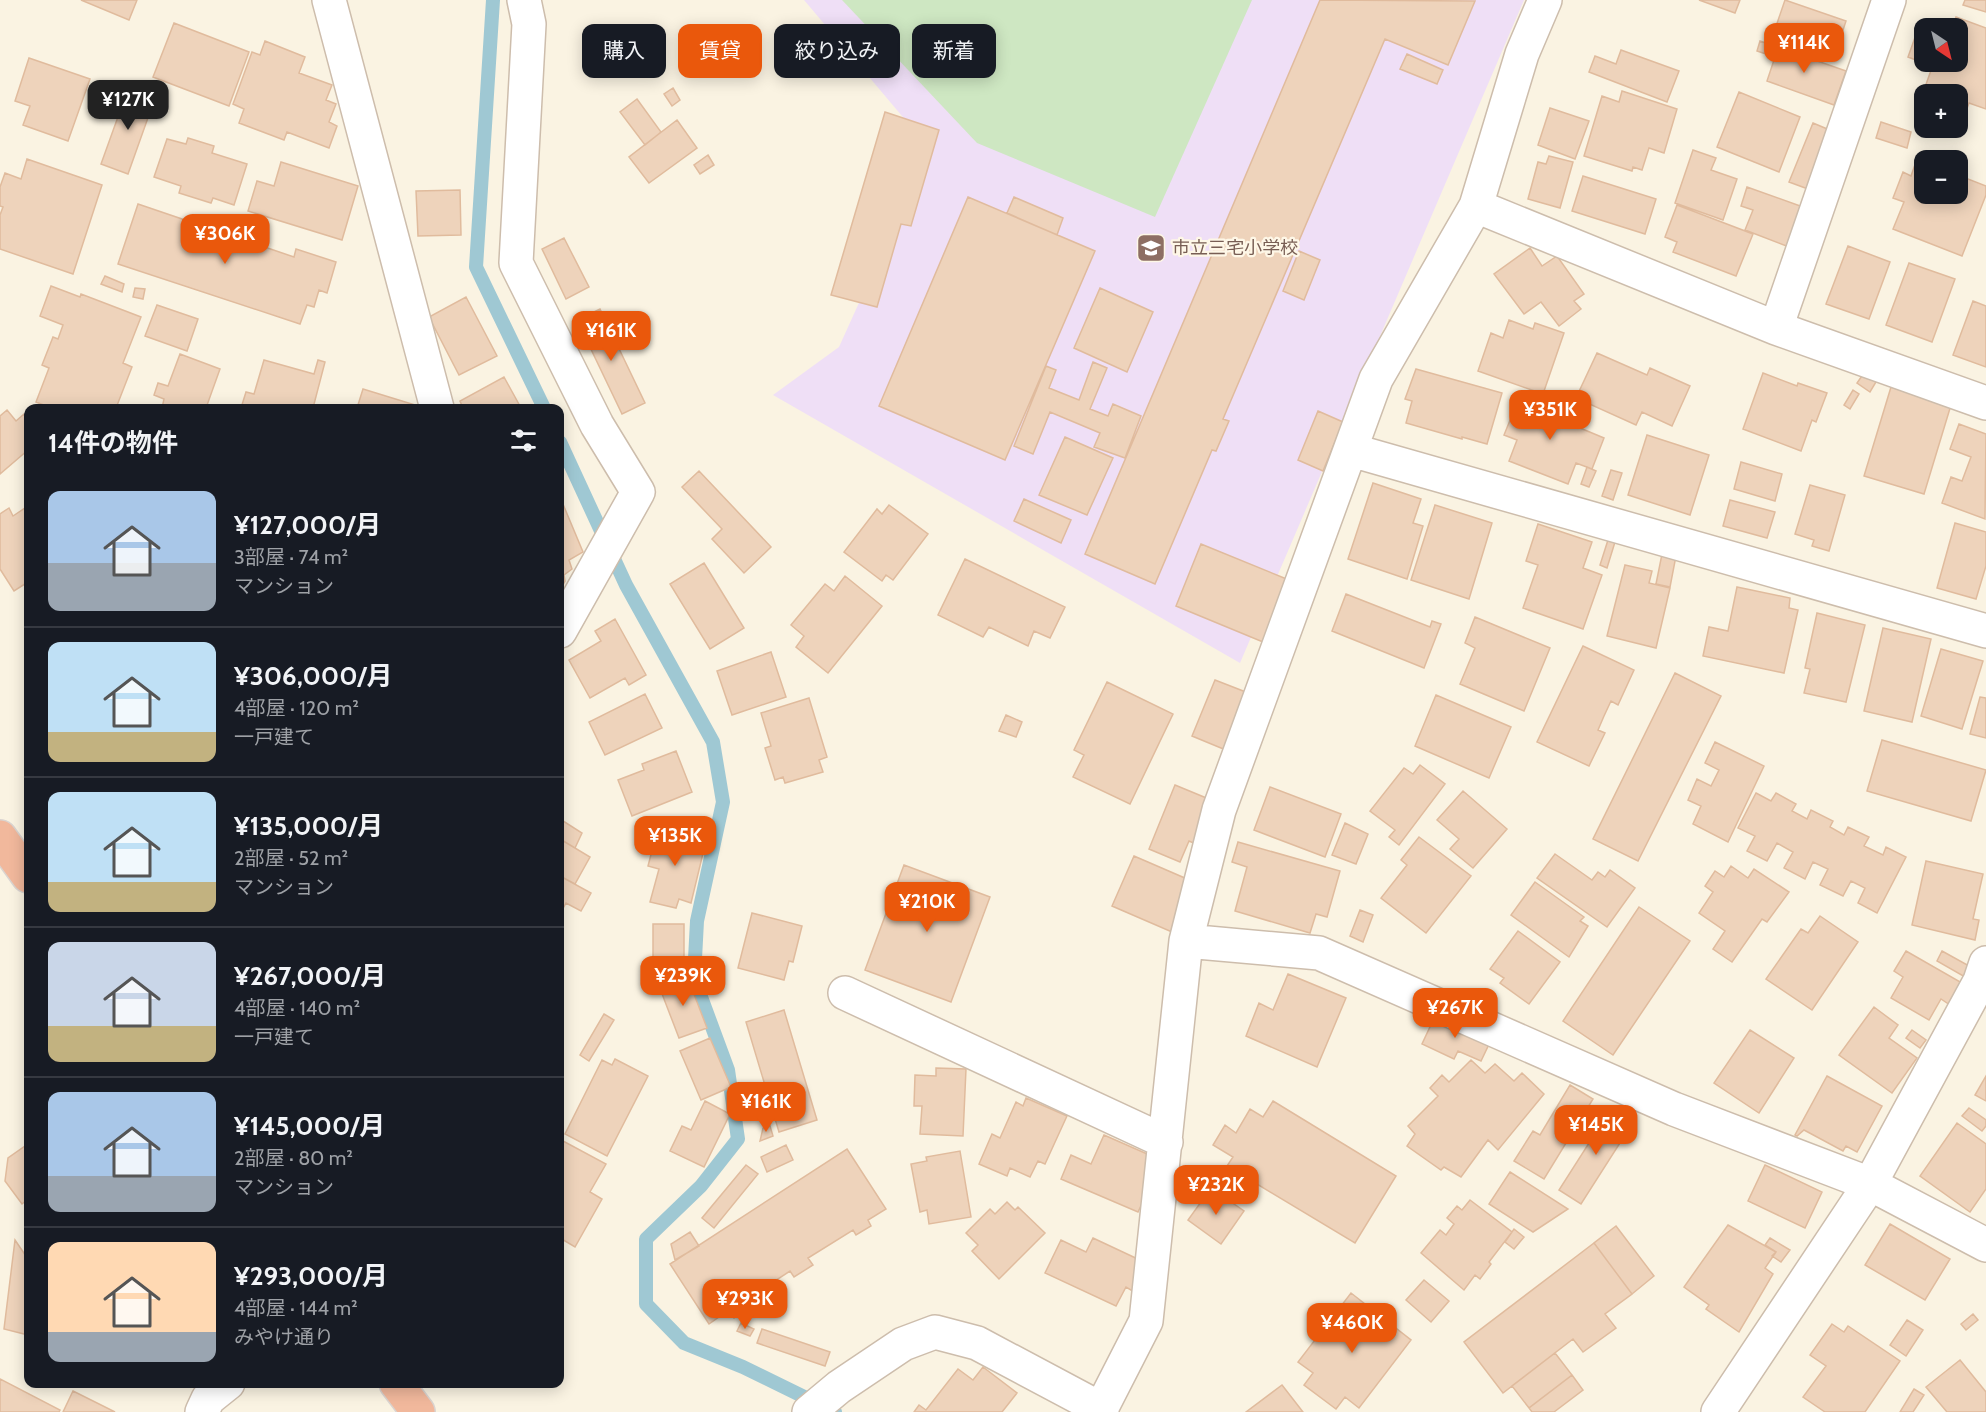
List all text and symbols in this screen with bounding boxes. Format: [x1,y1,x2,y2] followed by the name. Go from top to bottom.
[1914,18,1968,72] north arrow
[1914,18,1968,204] map controls
[1762,23,1846,74] pin: ¥114K
[582,24,666,78] chip: 購入
[678,24,762,78] chip: 賃貸
[774,24,900,78] chip: 絞り込み
[912,24,996,78] chip: 新着
[1778,30,1830,54] text: ¥114K
[86,80,170,131] pin: ¥127K
[1914,84,1968,138] button: +
[102,87,154,111] text: ¥127K
[1914,150,1968,204] button: −
[183,214,267,265] pin: ¥306K
[195,221,255,245] text: ¥306K
[1135,232,1167,264] school or university icon: 市立三宅小学校
[1172,237,1298,259] place label: 市立三宅小学校
[569,311,653,362] pin: ¥161K
[586,318,636,342] text: ¥161K
[1508,390,1592,441] pin: ¥351K
[1523,397,1577,421] text: ¥351K
[507,424,540,457] icon: filters
[48,427,178,459] text: 14件の物件
[234,509,381,541] text: ¥127,000/月
[96,515,168,587] icon: home
[234,545,348,569] text: 3部屋 · 74 m²
[234,574,334,598] text: マンション
[234,660,393,692] text: ¥306,000/月
[96,666,168,738] icon: home
[234,696,359,720] text: 4部屋 · 120 m²
[234,725,314,749] text: 一戸建て
[234,810,383,842] text: ¥135,000/月
[96,816,168,888] icon: home
[633,816,717,867] pin: ¥135K
[648,823,702,847] text: ¥135K
[234,846,348,870] text: 2部屋 · 52 m²
[234,875,334,899] text: マンション
[885,882,969,933] pin: ¥210K
[899,889,955,913] text: ¥210K
[641,956,725,1007] pin: ¥239K
[234,960,386,992] text: ¥267,000/月
[654,963,712,987] text: ¥239K
[96,966,168,1038] icon: home
[1413,988,1497,1039] pin: ¥267K
[1427,995,1483,1019] text: ¥267K
[234,996,360,1020] text: 4部屋 · 140 m²
[234,1025,314,1049] text: 一戸建て
[724,1082,808,1133] pin: ¥161K
[741,1089,791,1113] text: ¥161K
[1554,1105,1638,1156] pin: ¥145K
[234,1110,385,1142] text: ¥145,000/月
[1568,1112,1624,1136] text: ¥145K
[96,1116,168,1188] icon: home
[234,1146,353,1170] text: 2部屋 · 80 m²
[1174,1165,1258,1216] pin: ¥232K
[1188,1172,1244,1196] text: ¥232K
[234,1175,334,1199] text: マンション
[234,1260,388,1292] text: ¥293,000/月
[96,1266,168,1338] icon: home
[703,1279,787,1330] pin: ¥293K
[716,1286,774,1310] text: ¥293K
[234,1296,358,1320] text: 4部屋 · 144 m²
[1310,1303,1394,1354] pin: ¥460K
[1321,1310,1383,1334] text: ¥460K
[234,1325,334,1349] text: みやけ通り

